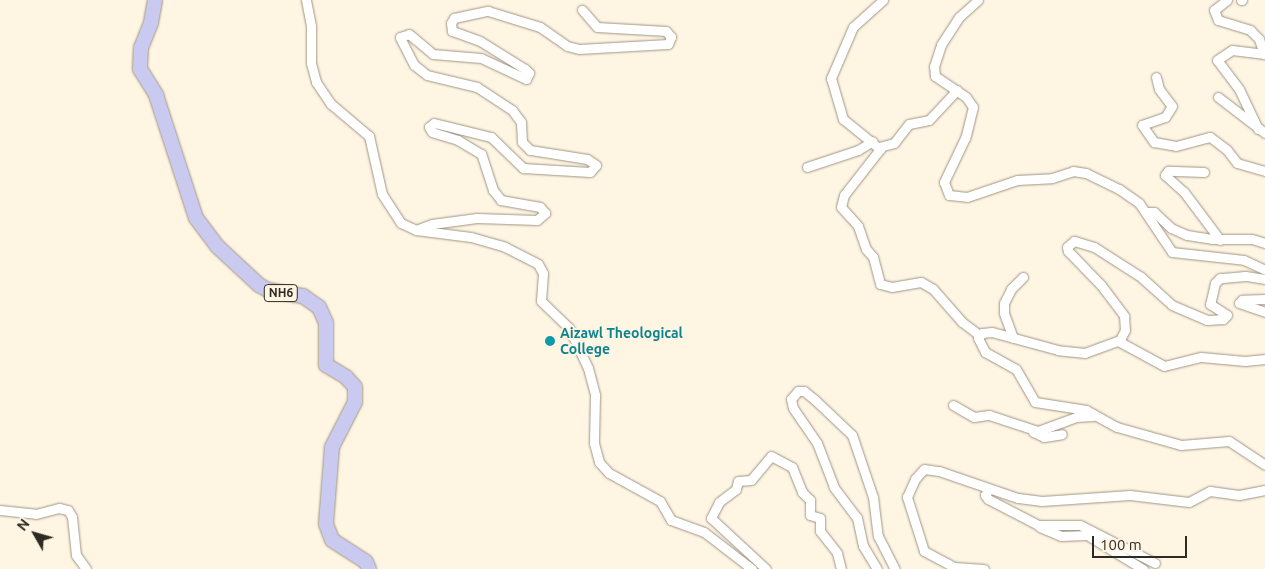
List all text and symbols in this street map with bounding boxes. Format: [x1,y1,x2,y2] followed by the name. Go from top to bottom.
[264,284,298,302] road number: NH6
[560,325,683,358] place label: Aizawl Theological College
[544,335,556,347] marker: Aizawl Theological College
[10,509,60,559] north arrow
[14,516,33,534] text: N
[1095,526,1190,558] scale bar
[1100,536,1142,553] text: 100 m

